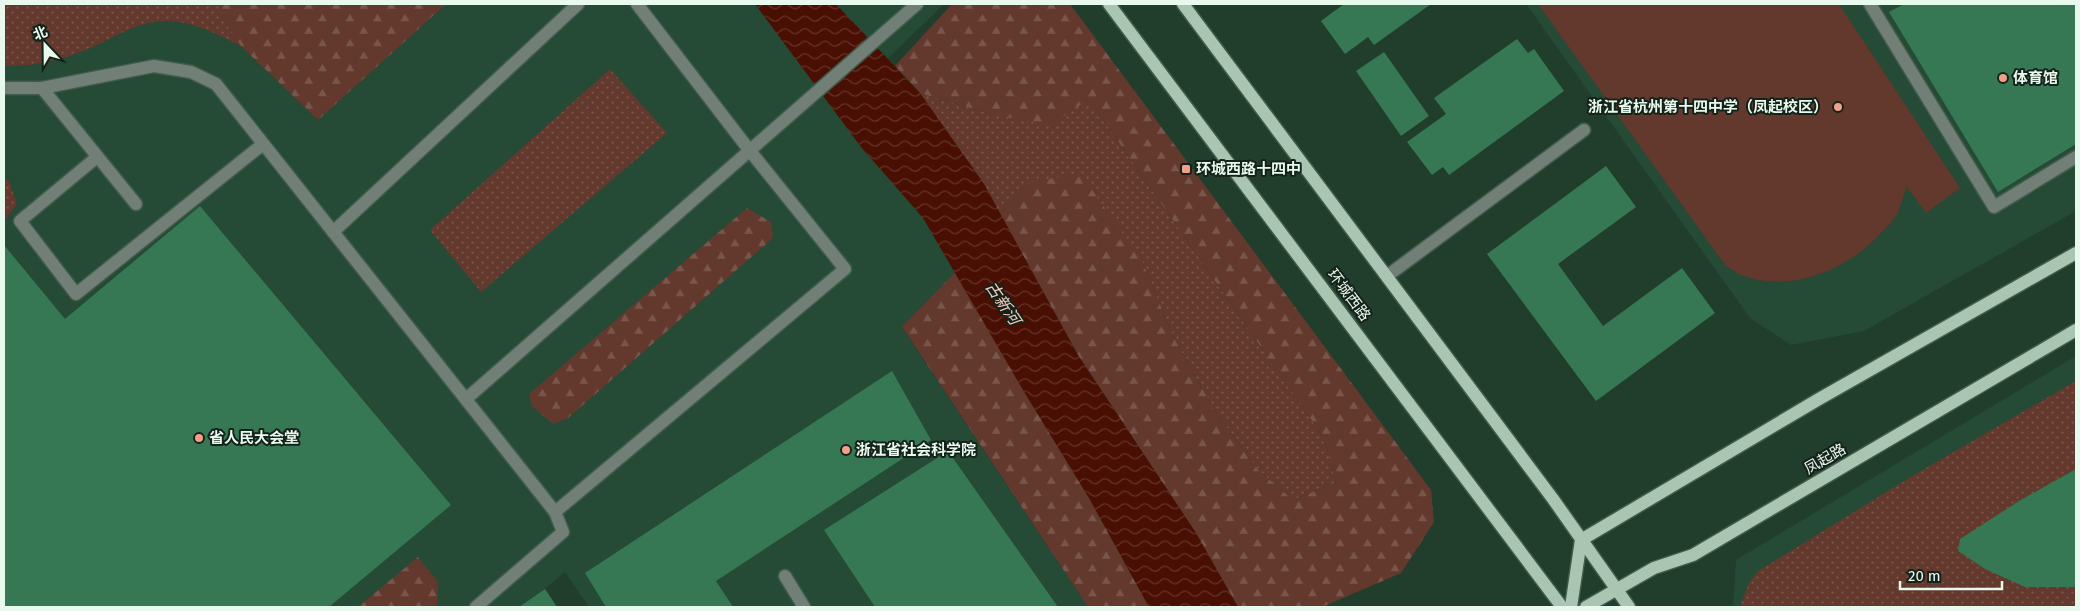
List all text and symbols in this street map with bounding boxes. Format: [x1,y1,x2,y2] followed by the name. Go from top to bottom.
[20,20,70,70] north arrow
[31,23,50,44] text: 北
[2013,69,2058,87] place label: 体育馆
[1997,72,2009,84] marker: 体育馆
[1588,98,1828,116] place label: 浙江省杭州第十四中学（凤起校区）
[1832,101,1844,113] marker: 浙江省杭州第十四中学（凤起校区）
[1196,160,1301,178] place label: 环城西路十四中
[1180,163,1192,175] marker: 环城西路十四中
[1324,266,1374,324] street label: 环城西路
[982,278,1026,331] water label: 古新河
[209,429,299,447] place label: 省人民大会堂
[193,432,205,444] marker: 省人民大会堂
[1801,440,1849,478] street label: 凤起路
[856,441,976,459] place label: 浙江省社会科学院
[840,444,852,456] marker: 浙江省社会科学院
[1900,558,2002,590] scale bar
[1908,567,1941,585] text: 20 m

